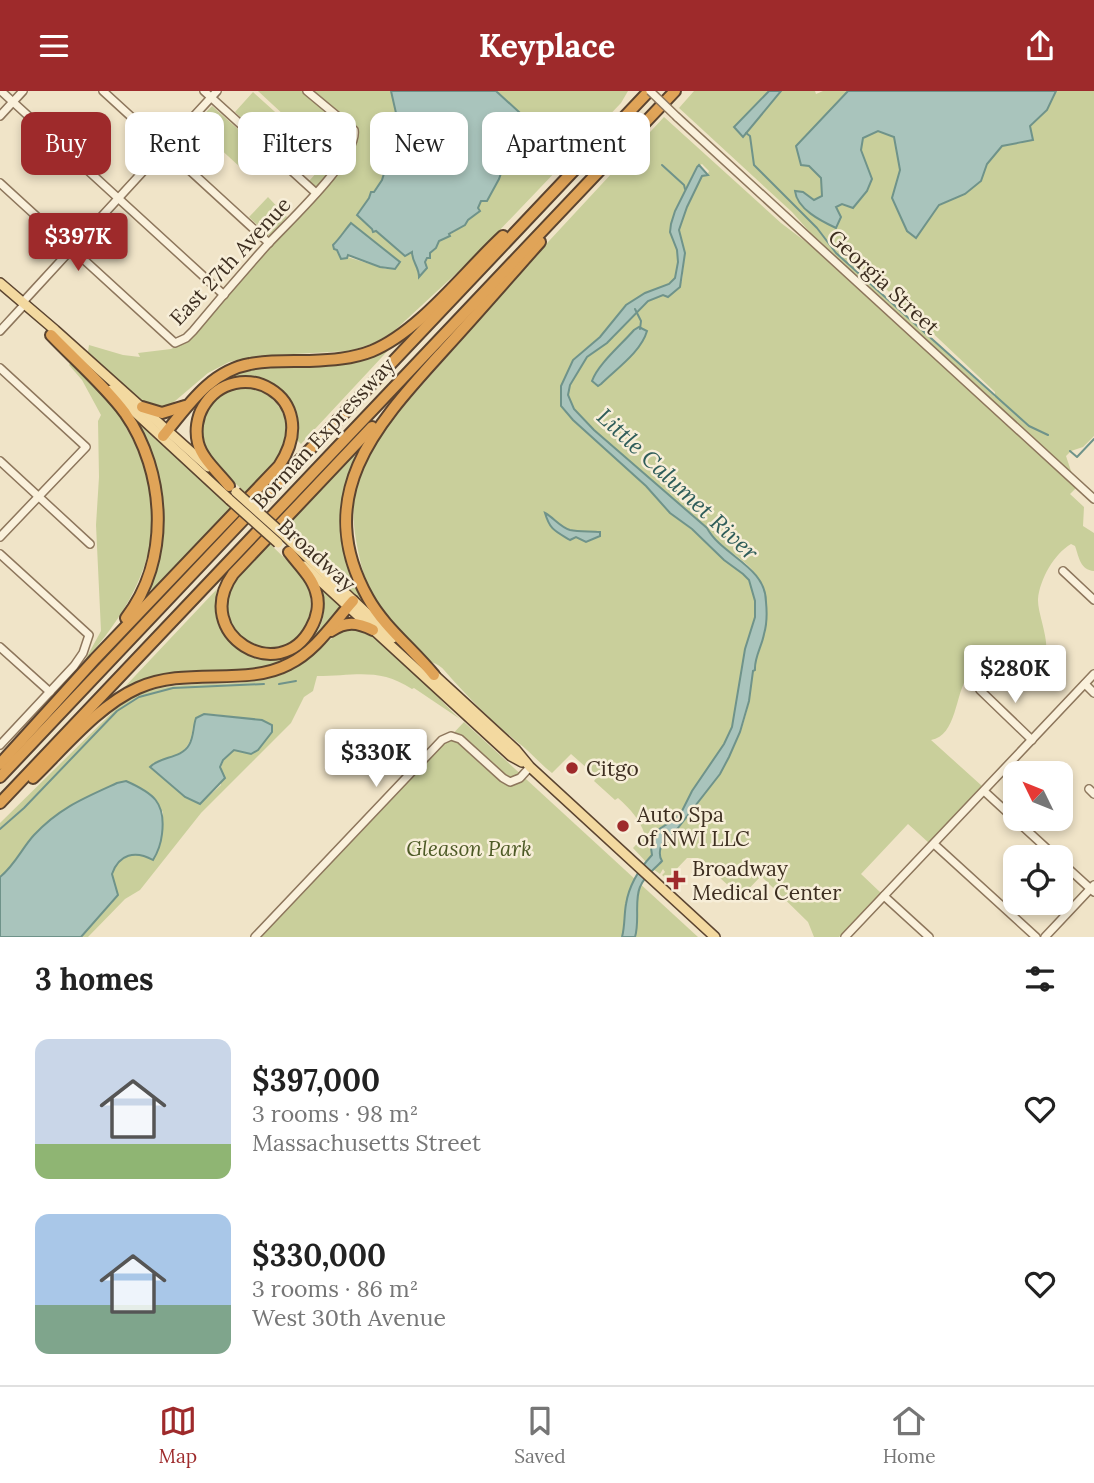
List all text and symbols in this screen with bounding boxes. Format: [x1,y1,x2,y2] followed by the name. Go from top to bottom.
[479,25,615,66] text: Keyplace
[35,27,73,65] icon: menu
[1021,27,1059,65] icon: share
[21,112,111,175] chip: Buy
[125,112,224,175] chip: Rent
[238,112,356,175] chip: Filters
[370,112,468,175] chip: New
[482,112,650,175] chip: Apartment
[164,191,296,331] street label: East 27th Avenue
[29,213,127,273] pin: $397K
[45,221,111,250] text: $397K
[823,224,946,341] street label: Georgia Street
[246,352,400,514] street label: Borman Expressway
[591,402,765,567] water label: Little Calumet River
[272,513,362,597] street label: Broadway
[966,645,1064,705] pin: $280K
[980,653,1050,682] text: $280K
[327,729,425,789] pin: $330K
[341,737,411,766] text: $330K
[586,755,639,782] place label: Citgo
[564,760,580,776] marker: Citgo
[1003,761,1073,831] north arrow
[1003,761,1073,915] map controls
[636,801,750,852] place label: Auto Spa of NWI LLC
[615,818,631,834] marker: Auto Spa of NWI LLC
[406,835,532,862] park label: Gleason Park
[1003,845,1073,915] button: locate
[692,855,841,906] place label: Broadway Medical Center
[666,870,686,890] marker: Broadway Medical Center
[35,960,154,998] text: 3 homes
[1021,960,1059,998] icon: filters
[252,1061,380,1099] text: $397,000
[91,1067,175,1151] icon: home
[1021,1090,1059,1128] icon: heart
[252,1099,418,1128] text: 3 rooms · 98 m²
[252,1128,481,1157] text: Massachusetts Street
[252,1236,386,1274] text: $330,000
[91,1242,175,1326] icon: home
[1021,1265,1059,1303] icon: heart
[252,1274,418,1303] text: 3 rooms · 86 m²
[252,1303,446,1332] text: West 30th Avenue
[159,1402,197,1468] tab: Map
[514,1402,566,1468] tab: Saved
[883,1402,935,1468] tab: Home

